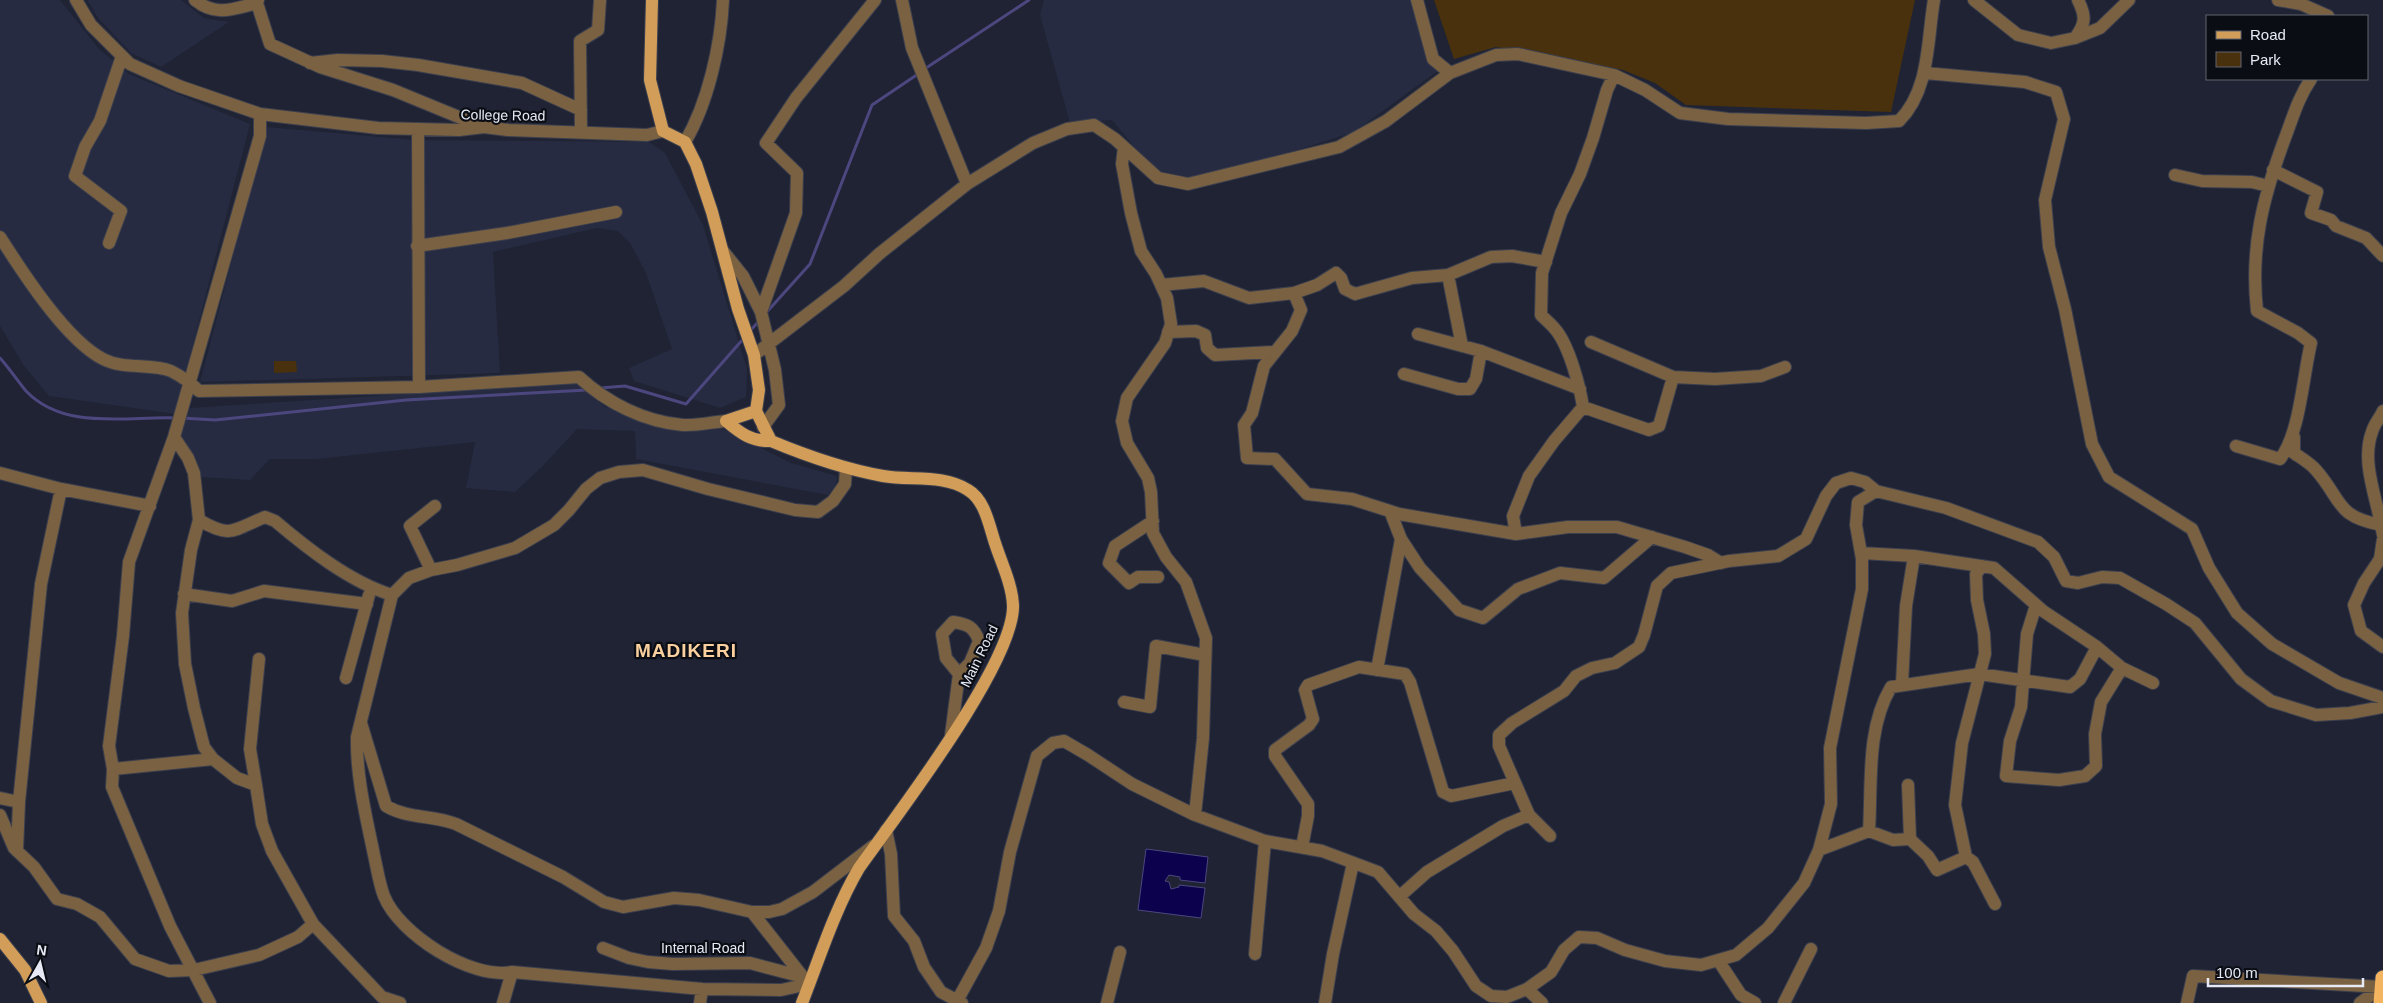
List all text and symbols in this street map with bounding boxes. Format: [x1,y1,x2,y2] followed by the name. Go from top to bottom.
[2206,15,2368,80] legend
[2250,26,2286,43] text: Road
[2250,51,2281,68] text: Park
[460,106,546,124] street label: College Road
[957,622,1001,690] street label: Main Road
[635,640,737,661] district label: MADIKERI
[15,938,65,988] north arrow
[661,940,745,956] street label: Internal Road
[36,941,48,959] text: N
[2208,956,2363,988] scale bar
[2216,964,2258,981] text: 100 m

